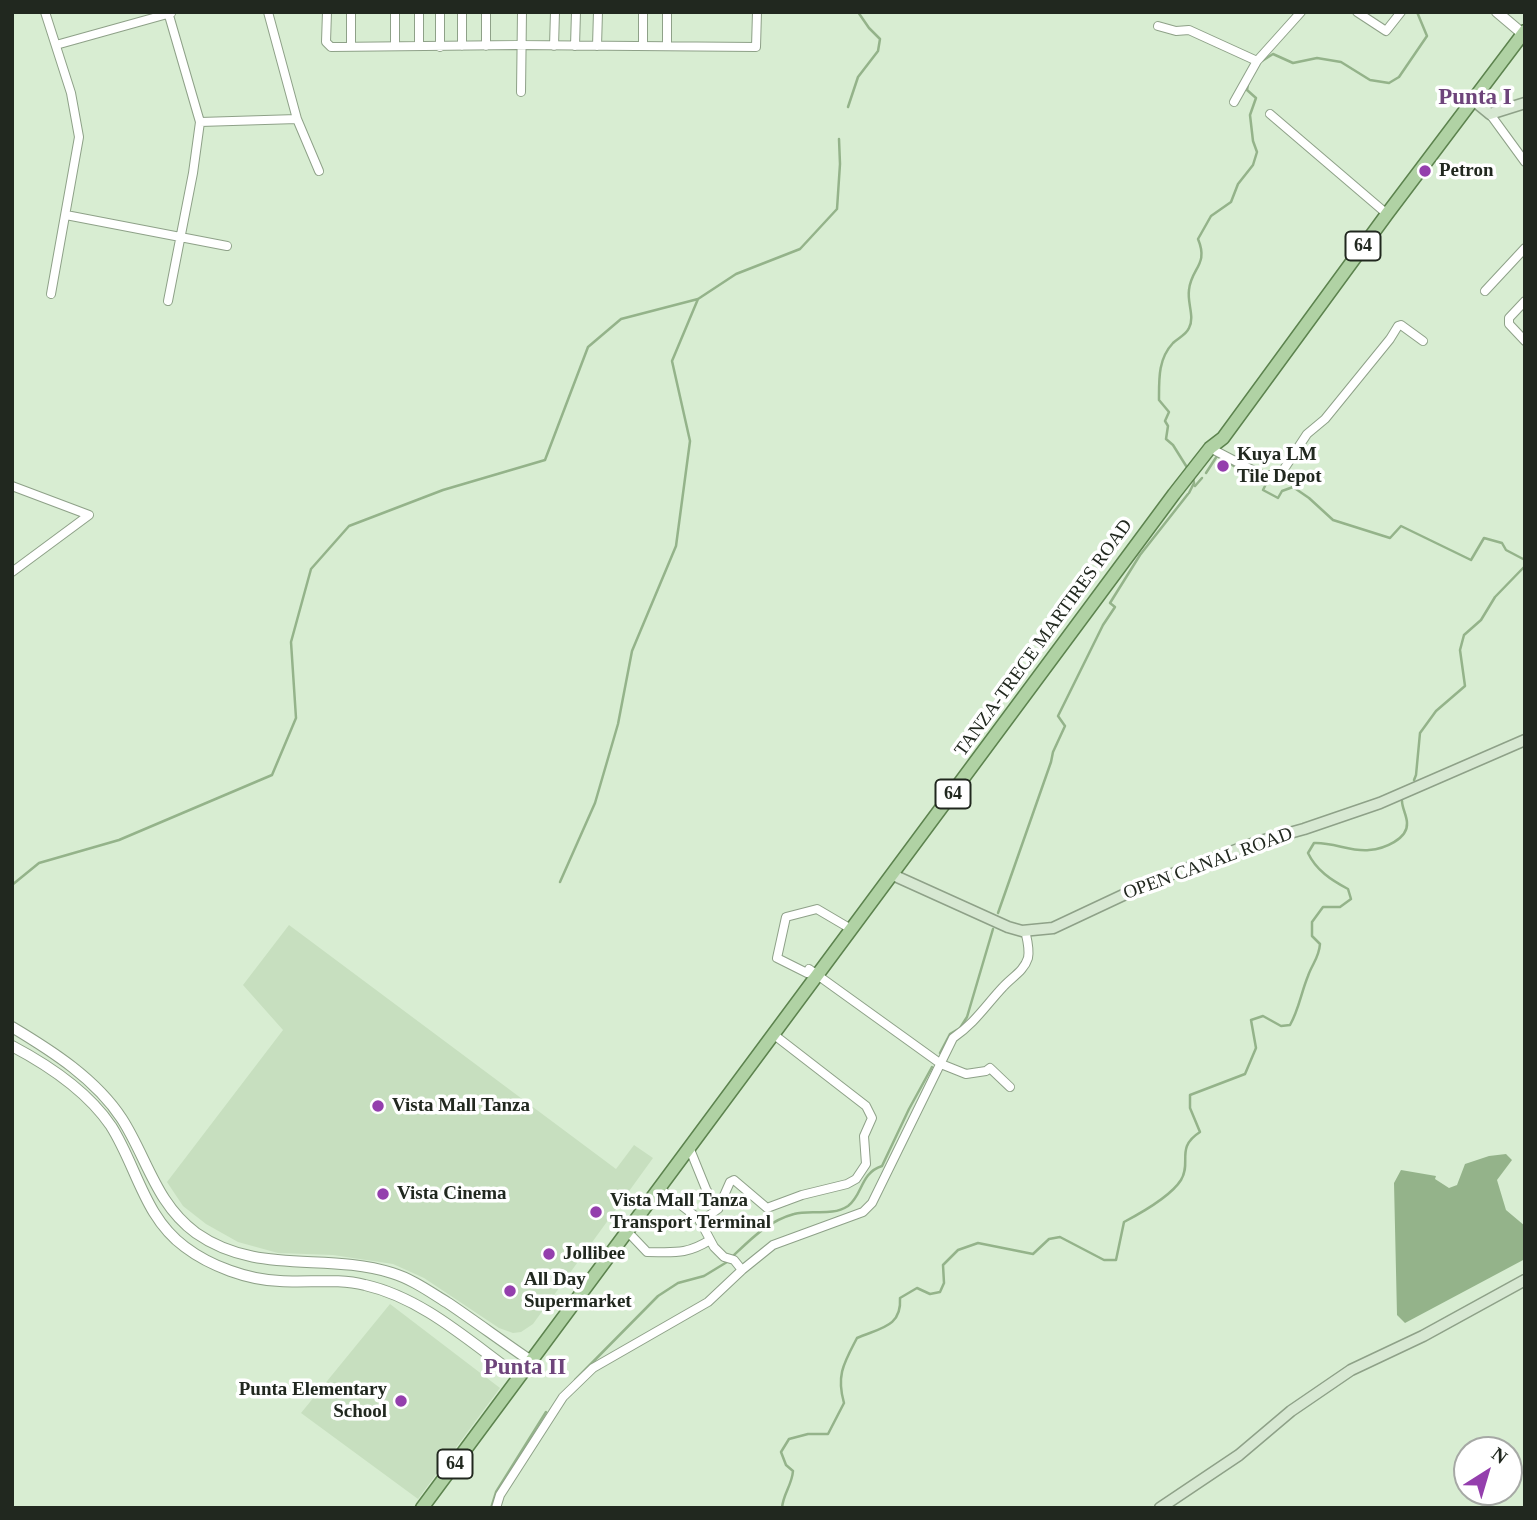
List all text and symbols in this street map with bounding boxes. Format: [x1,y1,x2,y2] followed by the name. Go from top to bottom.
[1438,84,1512,112] district label: Punta I
[1439,160,1494,182] place label: Petron
[1417,163,1433,179] marker: Petron
[1346,232,1380,260] road number: 64
[1237,444,1322,488] place label: Kuya LM Tile Depot
[1215,458,1231,474] marker: Kuya LM Tile Depot
[950,515,1138,761] street label: TANZA-TRECE MARTIRES ROAD
[936,780,970,808] road number: 64
[1120,823,1296,905] street label: OPEN CANAL ROAD
[392,1095,530,1117] place label: Vista Mall Tanza
[370,1098,386,1114] marker: Vista Mall Tanza
[397,1183,507,1205] place label: Vista Cinema
[375,1186,391,1202] marker: Vista Cinema
[610,1190,771,1234] place label: Vista Mall Tanza Transport Terminal
[588,1204,604,1220] marker: Vista Mall Tanza Transport Terminal
[563,1243,625,1265] place label: Jollibee
[541,1246,557,1262] marker: Jollibee
[524,1269,632,1313] place label: All Day Supermarket
[502,1283,518,1299] marker: All Day Supermarket
[484,1354,566,1382] district label: Punta II
[239,1379,387,1423] place label: Punta Elementary School
[393,1393,409,1409] marker: Punta Elementary School
[1453,1436,1523,1506] north arrow
[1488,1443,1512,1468] text: N
[438,1450,472,1478] road number: 64

